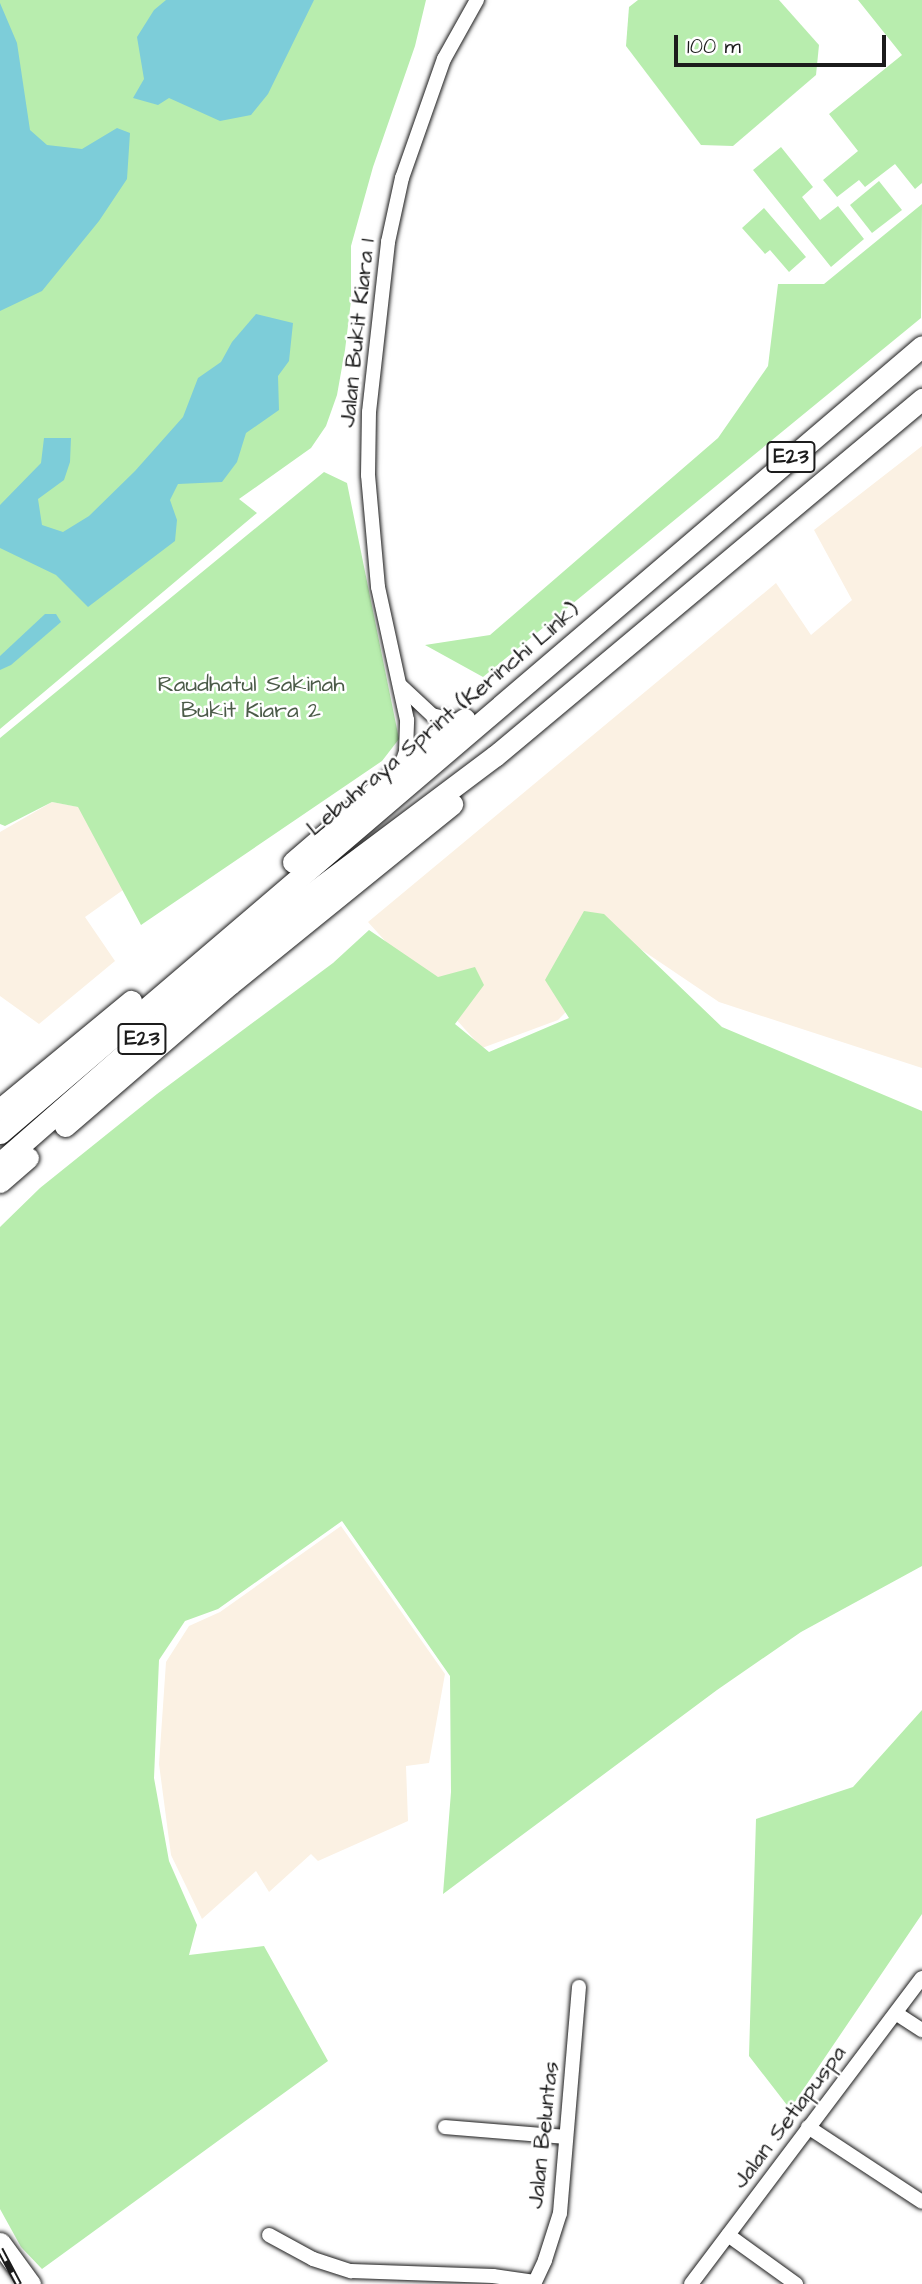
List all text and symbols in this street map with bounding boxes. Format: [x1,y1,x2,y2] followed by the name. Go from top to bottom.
[677,21,889,65] scale bar
[687,32,741,61] text: 100 m
[333,237,381,429] street label: Jalan Bukit Kiara 1
[765,440,817,475] road number: E23
[301,596,585,842] street label: Lebuhraya Sprint (Kerinchi Link)
[157,670,345,724] park label: Raudhatul Sakinah Bukit Kiara 2
[116,1021,168,1056] road number: E23
[726,2040,852,2194] street label: Jalan Setiapuspa
[522,2060,564,2210] street label: Jalan Beluntas

